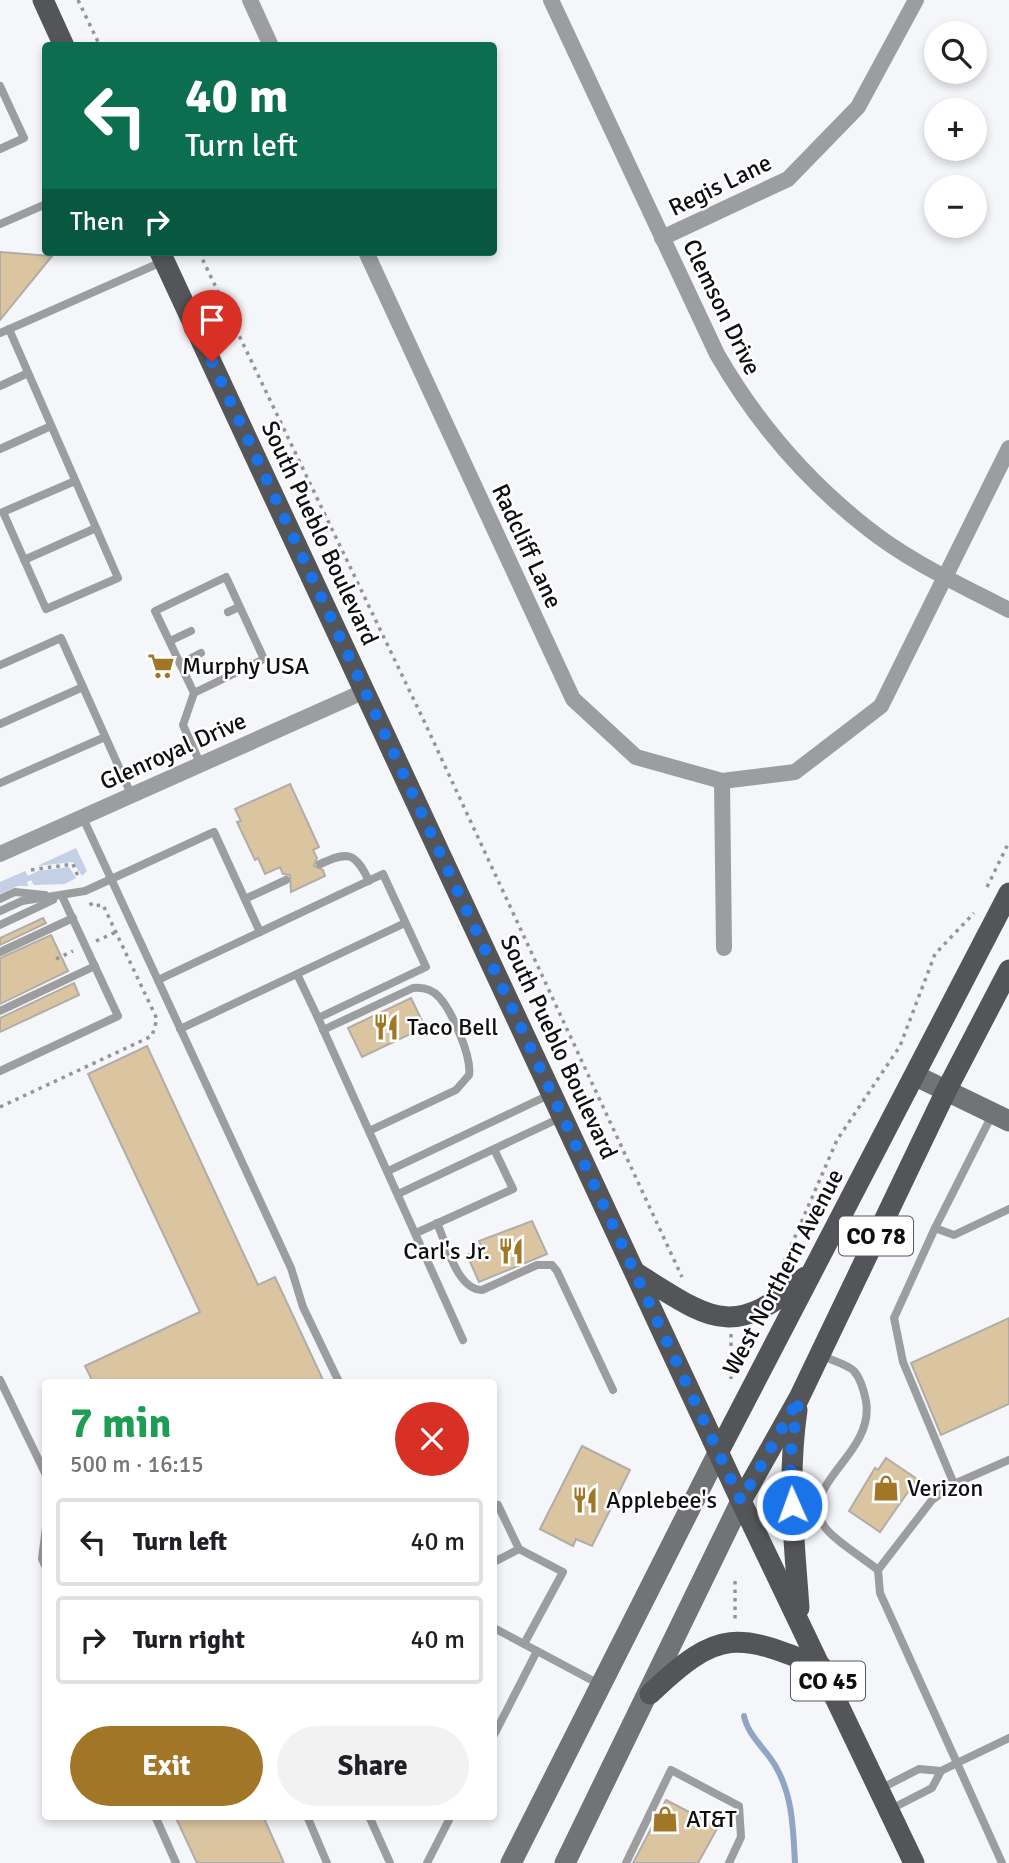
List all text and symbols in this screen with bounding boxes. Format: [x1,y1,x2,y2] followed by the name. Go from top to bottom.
[924,21,987,238] map controls
[924,21,987,84] button: search
[185,66,288,126] text: 40 m
[70,70,161,161] icon: left
[924,98,987,161] button: +
[185,126,298,165] text: Turn left
[664,147,776,223] street label: Regis Lane
[924,175,987,238] button: −
[138,203,176,241] icon: right
[70,206,124,238] text: Then
[676,234,768,380] street label: Clemson Drive
[182,290,242,362] pin
[193,301,231,339] icon: arrive
[255,416,385,650] street label: South Pueblo Boulevard
[485,479,569,613] street label: Radcliff Lane
[146,651,176,681] supermarket icon: Murphy USA
[182,651,310,681] place label: Murphy USA
[95,705,251,797] street label: Glenroyal Drive
[494,930,624,1164] street label: South Pueblo Boulevard
[371,1012,401,1042] restaurant icon: Taco Bell
[407,1012,498,1042] place label: Taco Bell
[716,1164,850,1380] street label: West Northern Avenue
[839,1217,913,1256] road number: CO 78
[403,1236,490,1266] place label: Carl's Jr.
[496,1236,526,1266] restaurant icon: Carl's Jr.
[70,1398,171,1449] text: 7 min
[395,1402,469,1476] button: close
[70,1450,204,1479] text: 500 m · 16:15
[755,1468,829,1542] position arrow
[871,1473,901,1503] shop icon: Verizon
[907,1473,983,1503] place label: Verizon
[570,1485,600,1515] restaurant icon: Applebee's
[606,1485,717,1515] place label: Applebee's
[74,1523,112,1561] icon: left
[133,1526,227,1558] text: Turn left
[410,1526,465,1558] text: 40 m
[74,1621,112,1659] icon: right
[133,1624,245,1656] text: Turn right
[410,1624,465,1656] text: 40 m
[791,1662,865,1700] road number: CO 45
[70,1726,263,1806] button: Exit
[277,1726,469,1806] button: Share
[650,1804,680,1834] shop icon: AT&T
[686,1804,737,1834] place label: AT&T

